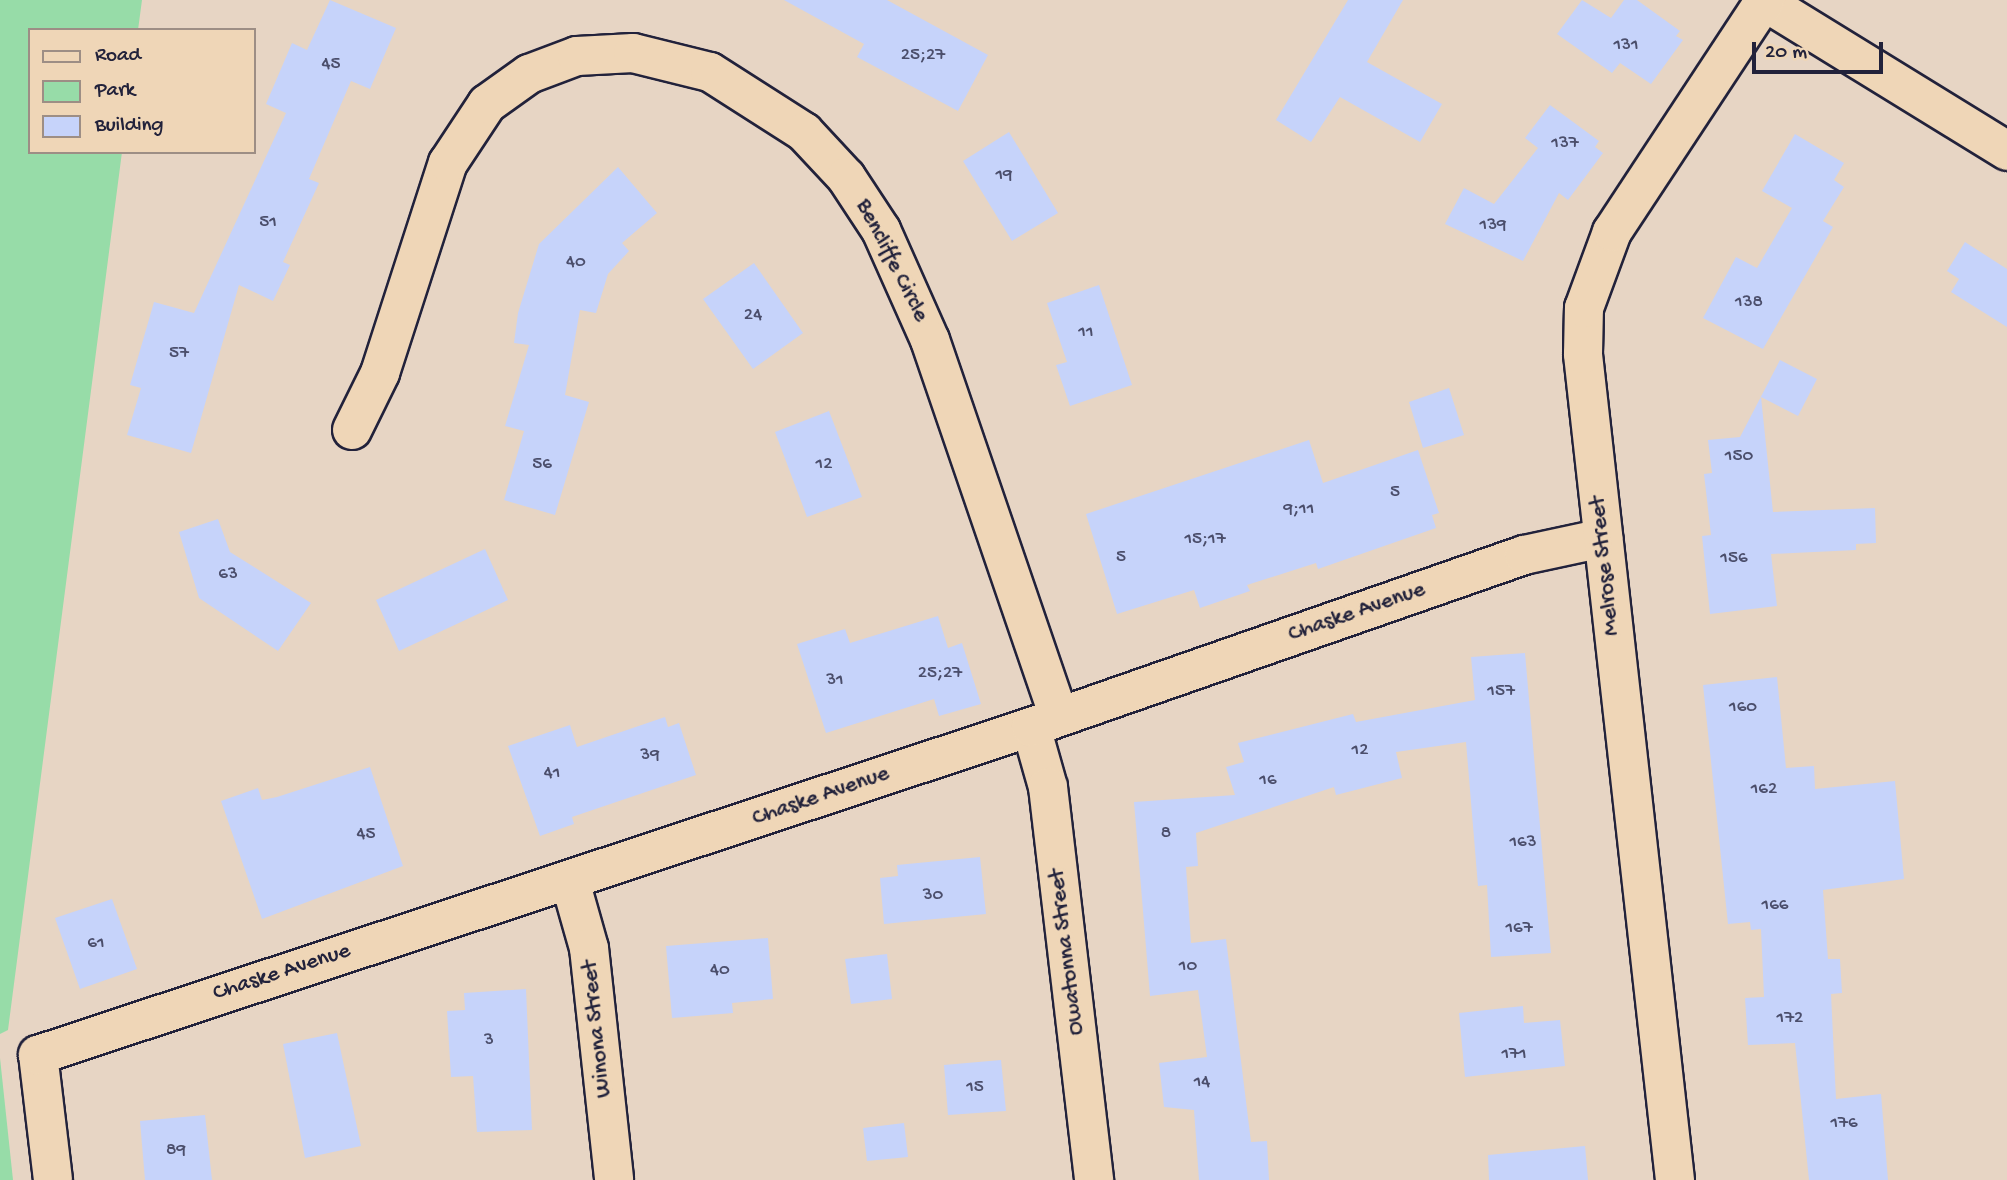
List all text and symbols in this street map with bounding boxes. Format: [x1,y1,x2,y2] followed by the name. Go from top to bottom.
[28,28,256,154] legend
[1755,28,1886,72] scale bar
[1613,35,1639,57] house number: 131
[1765,41,1807,66] text: 20 m
[95,44,141,69] text: Road
[901,45,945,67] house number: 25;27
[322,54,340,76] house number: 45
[95,79,135,104] text: Park
[95,114,164,139] text: Building
[1551,133,1579,155] house number: 137
[995,165,1013,187] house number: 19
[848,195,934,327] street label: Bencliffe Circle
[259,212,277,234] house number: 51
[1479,215,1507,237] house number: 139
[566,252,586,274] house number: 40
[1735,292,1763,314] house number: 138
[744,305,762,327] house number: 24
[1078,322,1094,344] house number: 11
[169,343,189,365] house number: 57
[1725,446,1753,468] house number: 150
[532,454,552,476] house number: 56
[816,454,832,476] house number: 12
[1390,482,1400,504] house number: 5
[1585,495,1627,637] street label: Melrose Street
[1284,499,1314,521] house number: 9;11
[1184,529,1226,551] house number: 15;17
[1116,547,1126,569] house number: 5
[1720,548,1748,570] house number: 156
[218,564,238,586] house number: 63
[1285,577,1429,649] street label: Chaske Avenue
[918,663,962,685] house number: 25;27
[826,670,844,692] house number: 31
[1487,681,1515,703] house number: 157
[1729,697,1757,719] house number: 160
[1352,740,1368,762] house number: 12
[640,745,660,767] house number: 39
[749,761,893,833] street label: Chaske Avenue
[544,763,560,785] house number: 41
[1259,770,1277,792] house number: 16
[1751,779,1777,801] house number: 162
[1161,823,1171,845] house number: 8
[357,824,375,846] house number: 45
[1509,832,1537,854] house number: 163
[1044,867,1092,1037] street label: Owatonna Street
[923,885,943,907] house number: 30
[1762,895,1788,917] house number: 166
[1505,918,1533,940] house number: 167
[87,933,105,955] house number: 61
[210,938,354,1008] street label: Chaske Avenue
[1179,956,1197,978] house number: 10
[577,959,619,1099] street label: Winona Street
[710,960,730,982] house number: 40
[1777,1008,1803,1030] house number: 172
[484,1030,494,1052] house number: 3
[1501,1044,1527,1066] house number: 171
[1194,1072,1210,1094] house number: 14
[966,1077,984,1099] house number: 15
[1830,1113,1858,1135] house number: 176
[166,1140,186,1162] house number: 89

